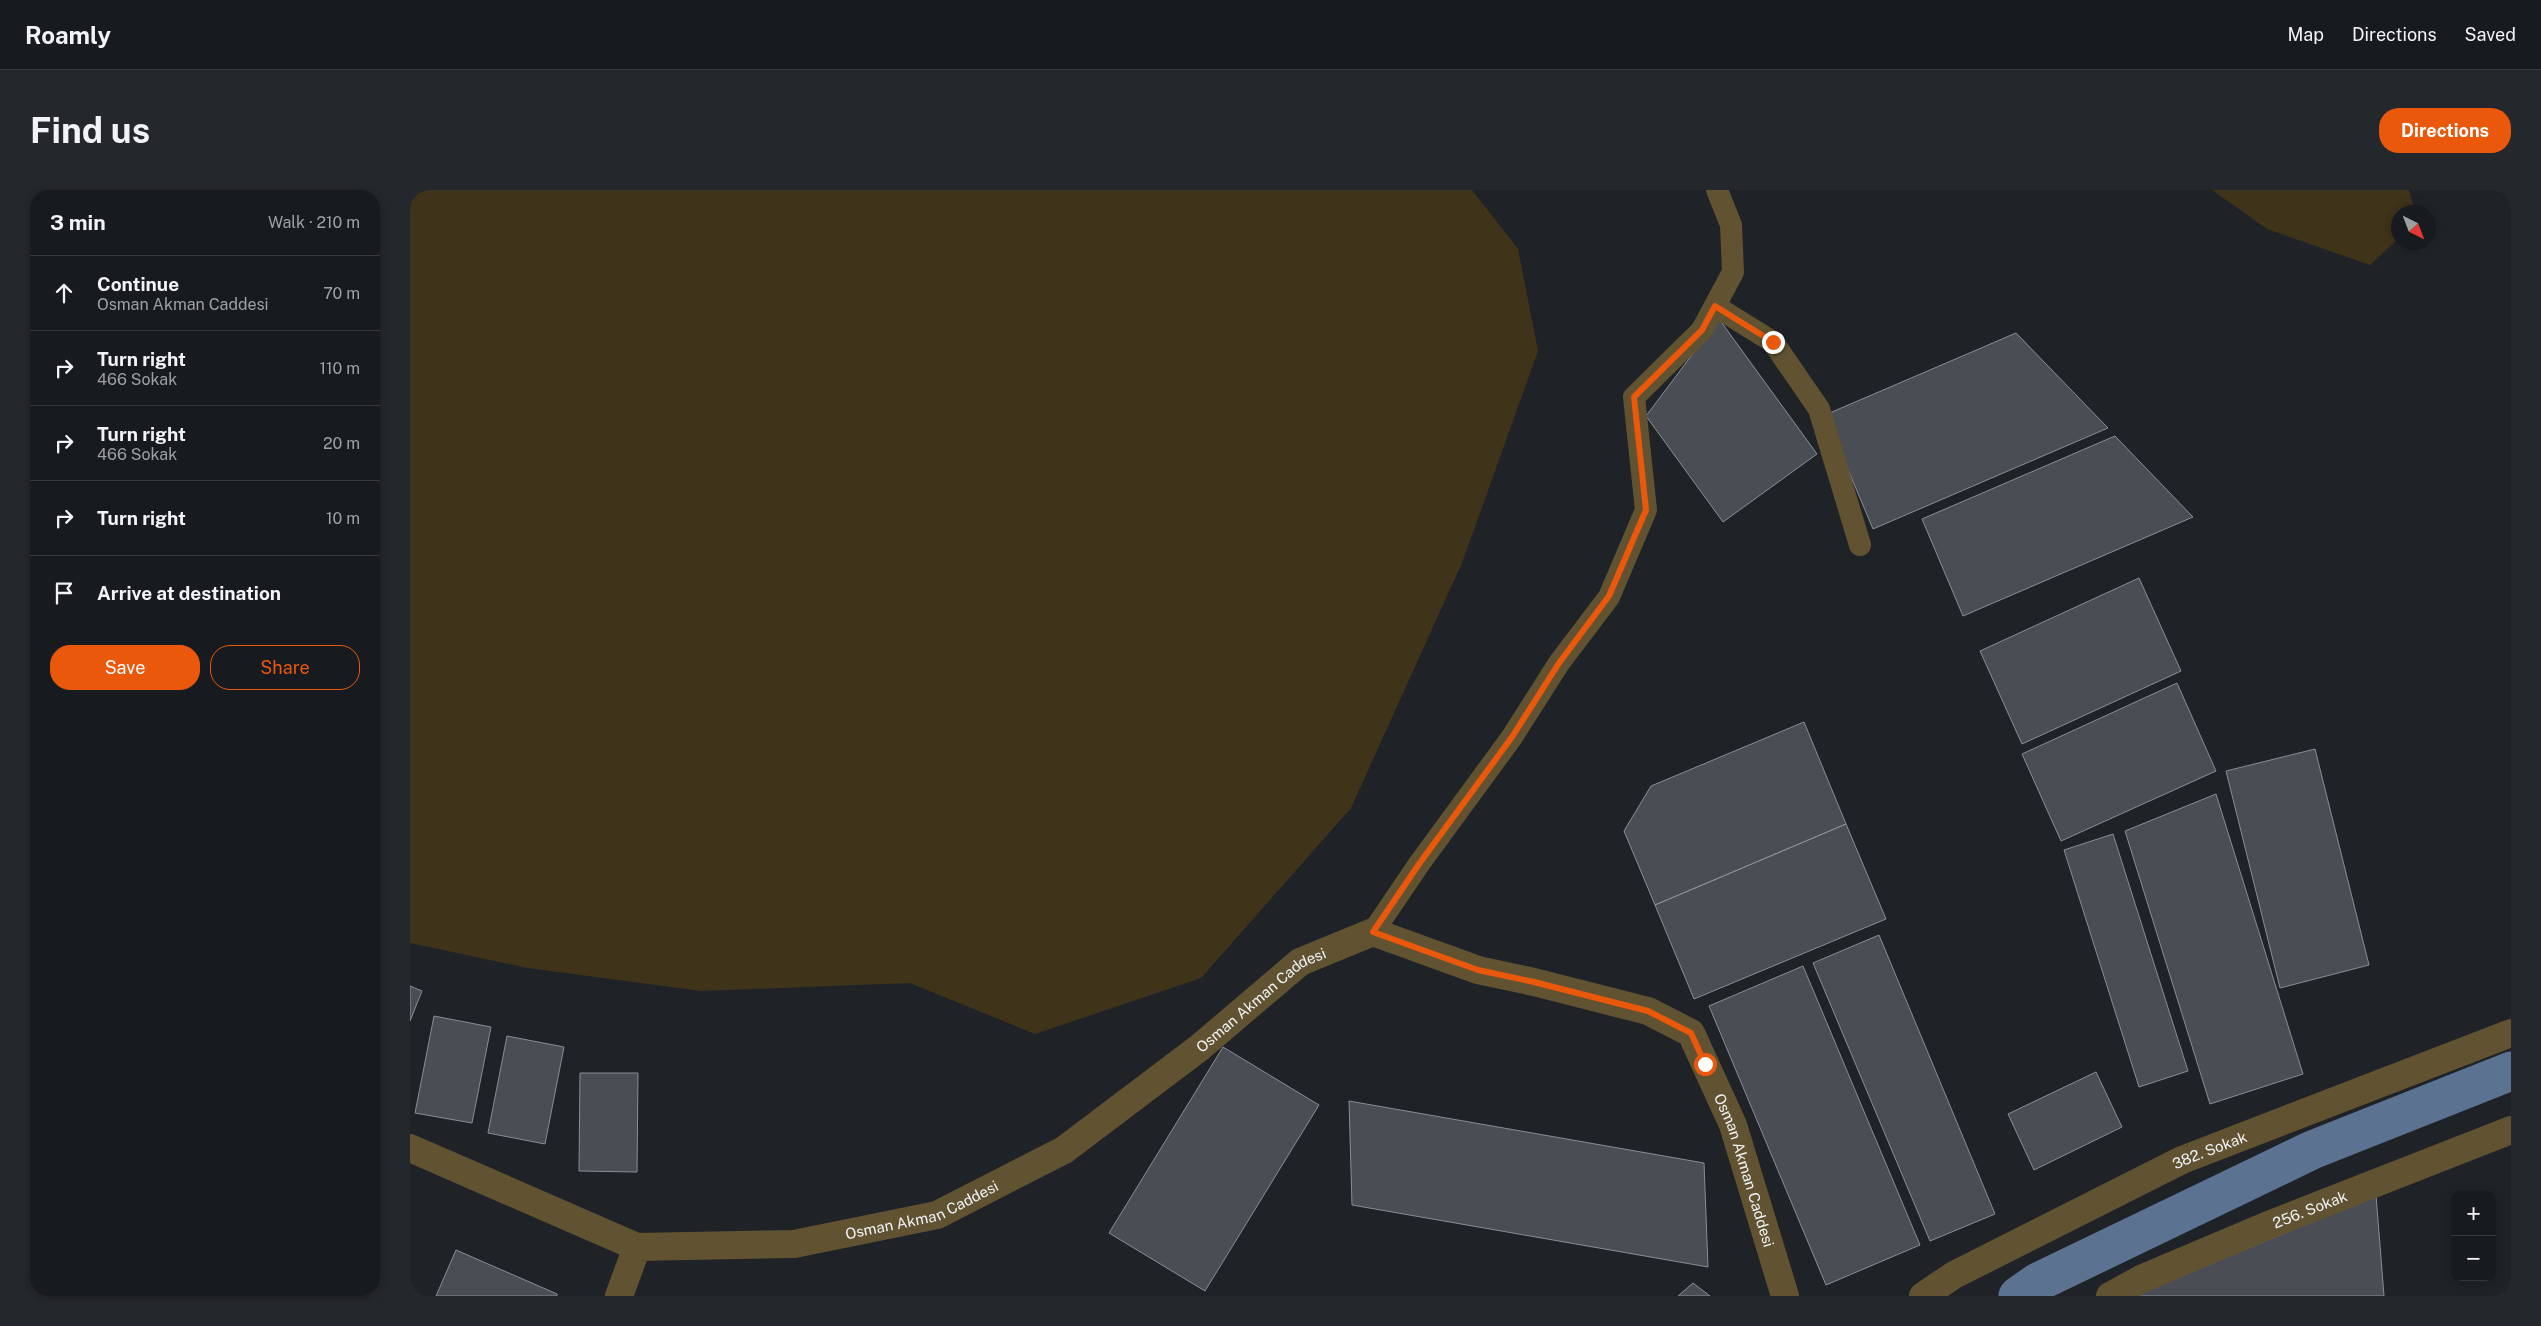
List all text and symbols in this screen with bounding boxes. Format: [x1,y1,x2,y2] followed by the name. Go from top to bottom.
[25,21,111,49] text: Roamly
[2287,24,2324,45] text: Map
[2352,24,2437,45] text: Directions
[2465,24,2516,45] text: Saved
[2379,108,2511,153] button: Directions
[30,110,150,151] text: Find us
[2391,205,2436,250] north arrow
[50,210,106,235] text: 3 min
[268,213,360,232] text: Walk · 210 m
[97,273,179,295] text: Continue
[50,279,78,307] icon: ahead
[323,284,360,303] text: 70 m
[97,295,269,314] text: Osman Akman Caddesi
[1762,331,1785,354] route end
[97,348,186,370] text: Turn right
[50,354,78,382] icon: right
[319,359,360,378] text: 110 m
[97,370,177,389] text: 466 Sokak
[97,423,186,445] text: Turn right
[50,429,78,457] icon: right
[323,434,360,453] text: 20 m
[97,445,177,464] text: 466 Sokak
[50,504,78,532] icon: right
[97,507,186,529] text: Turn right
[326,509,360,528] text: 10 m
[50,579,78,607] icon: arrive
[97,582,281,604] text: Arrive at destination
[50,645,200,690] button: Save
[210,645,360,690] button: Share
[1192,944,1328,1055] street label: Osman Akman Caddesi
[1694,1053,1717,1076] route start
[1711,1090,1778,1249] street label: Osman Akman Caddesi
[2169,1127,2249,1172] street label: 382. Sokak
[844,1177,1001,1242] street label: Osman Akman Caddesi
[2270,1187,2349,1231] street label: 256. Sokak
[2451,1191,2496,1281] map controls
[2451,1191,2496,1236] button: +
[2451,1236,2496,1281] button: −

